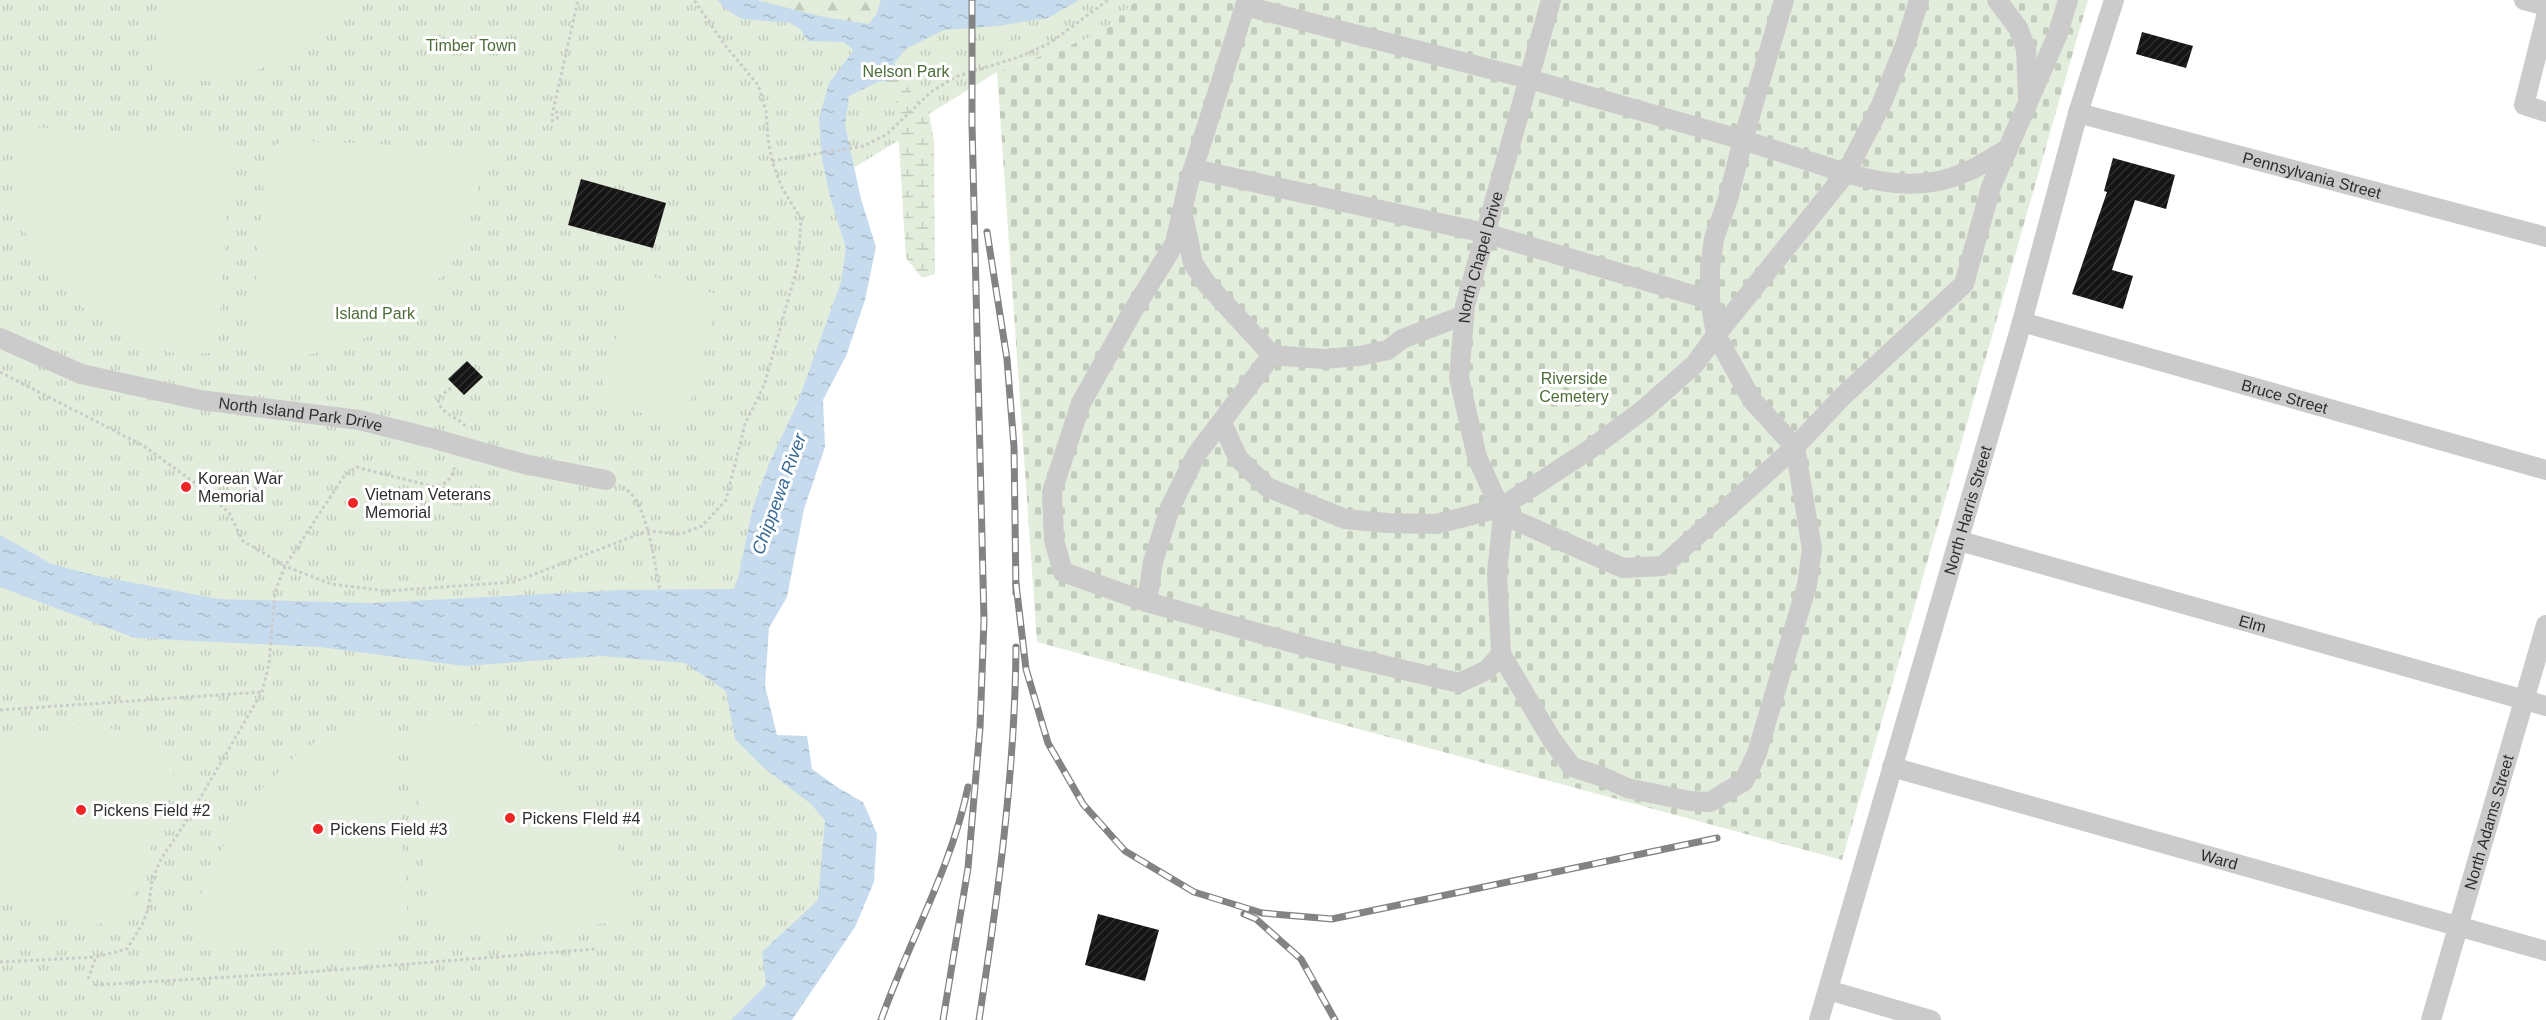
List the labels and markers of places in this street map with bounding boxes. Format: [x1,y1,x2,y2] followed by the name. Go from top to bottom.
[198,470,283,505] place label: Korean War Memorial
[179,480,193,494] marker: Korean War Memorial
[365,486,491,521] place label: Vietnam Veterans Memorial
[346,496,360,510] marker: Vietnam Veterans Memorial
[93,802,210,819] place label: Pickens Field #2
[74,803,88,817] marker: Pickens Field #2
[522,810,640,827] place label: Pickens FIeld #4
[503,811,517,825] marker: Pickens FIeld #4
[330,821,447,838] place label: Pickens Field #3
[311,822,325,836] marker: Pickens Field #3

